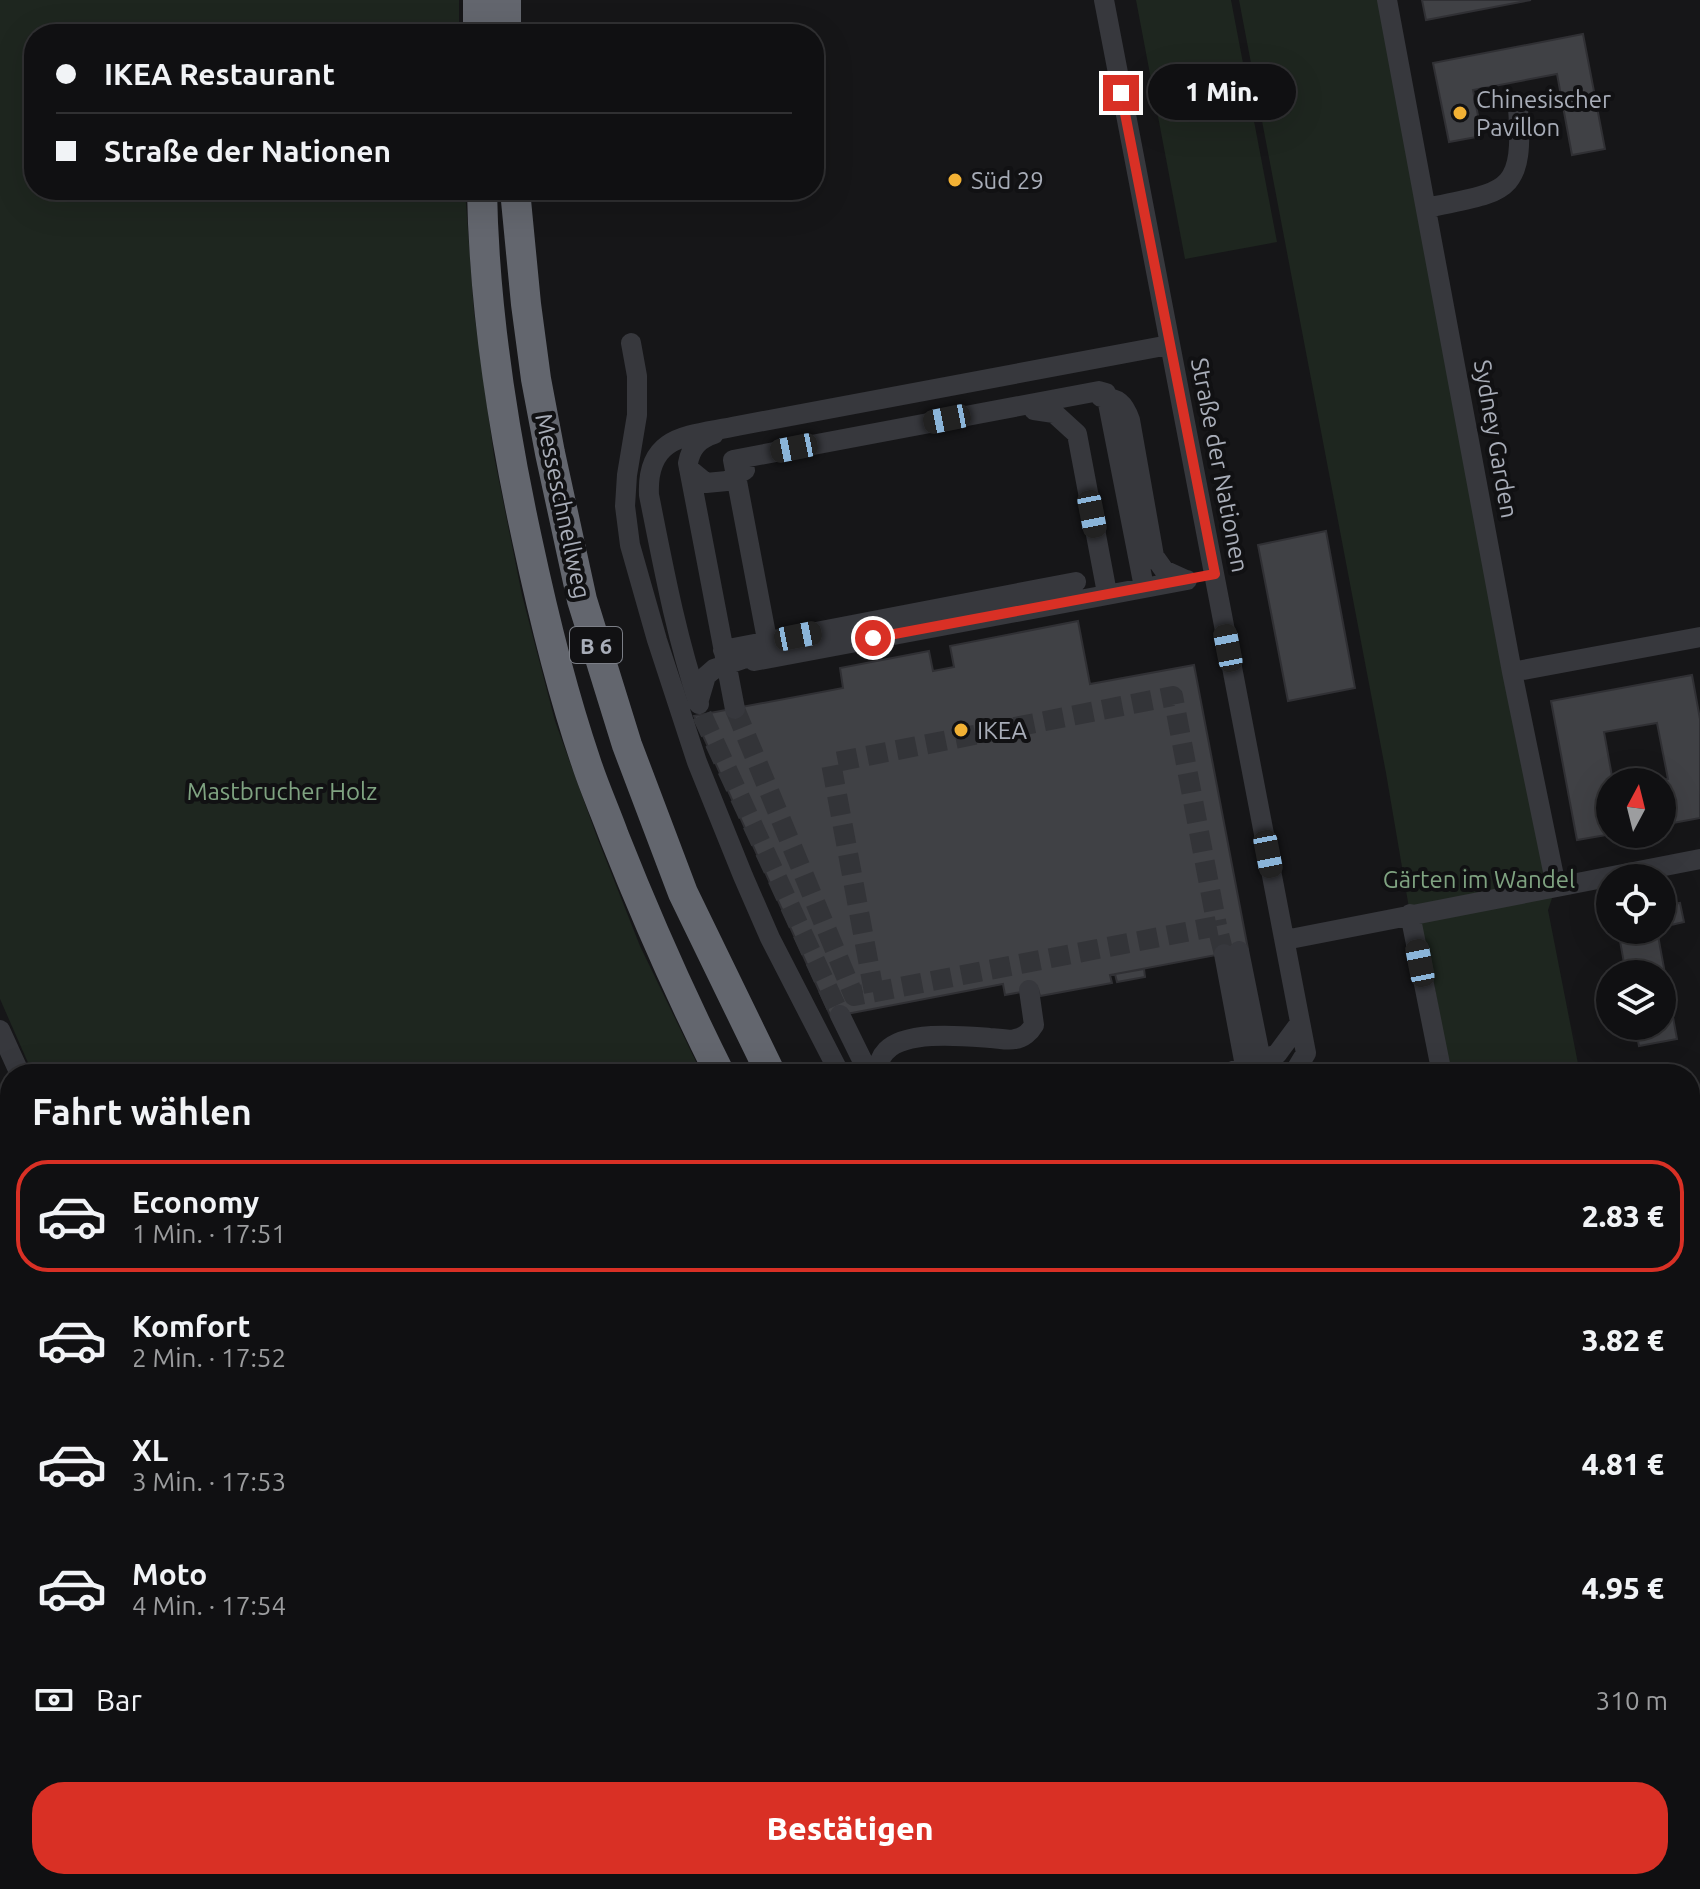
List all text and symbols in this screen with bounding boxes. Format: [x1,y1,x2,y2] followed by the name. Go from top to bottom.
[104,57,335,91] text: IKEA Restaurant
[1149,65,1297,121] callout: 1 Min.
[1103,75,1139,111] route end
[1185,77,1259,106] text: 1 Min.
[1476,86,1611,141] place label: Chinesischer Pavillon
[1451,104,1469,122] marker: Chinesischer Pavillon
[104,134,391,168] text: Straße der Nationen
[971,167,1044,194] place label: Süd 29
[946,171,964,189] marker: Süd 29
[1186,355,1254,575] street label: Straße der Nationen
[1469,358,1523,520] street label: Sydney Garden
[921,403,973,435] car
[530,411,596,601] street label: Messeschnellweg
[768,432,820,464] car
[1076,488,1108,540] car
[772,620,824,652] car
[855,620,891,656] route start
[1212,622,1244,674] car
[570,627,622,663] road number: B 6
[977,717,1028,744] place label: IKEA
[952,721,970,739] marker: IKEA
[1596,768,1676,848] north arrow
[1596,768,1676,1040] map controls
[187,778,377,805] park label: Mastbrucher Holz
[1252,828,1284,880] car
[1596,864,1676,944] button: locate
[1383,866,1575,893] park label: Gärten im Wandel
[1404,937,1436,989] car
[1596,960,1676,1040] button: layers
[32,1091,252,1132] text: Fahrt wählen
[36,1180,108,1252] icon: car
[132,1185,259,1219] text: Economy
[1582,1199,1664,1233] text: 2.83 €
[132,1219,286,1248] text: 1 Min. · 17:51
[36,1304,108,1376] icon: car
[132,1309,250,1343] text: Komfort
[1582,1323,1664,1357] text: 3.82 €
[132,1343,286,1372] text: 2 Min. · 17:52
[36,1428,108,1500] icon: car
[132,1433,168,1467] text: XL
[1582,1447,1664,1481] text: 4.81 €
[132,1467,286,1496] text: 3 Min. · 17:53
[36,1552,108,1624] icon: car
[132,1557,207,1591] text: Moto
[1582,1571,1664,1605] text: 4.95 €
[132,1591,286,1620] text: 4 Min. · 17:54
[32,1678,76,1722] icon: cash
[96,1683,142,1717] text: Bar
[1596,1686,1668,1715] text: 310 m
[32,1782,1668,1874] button: Bestätigen

